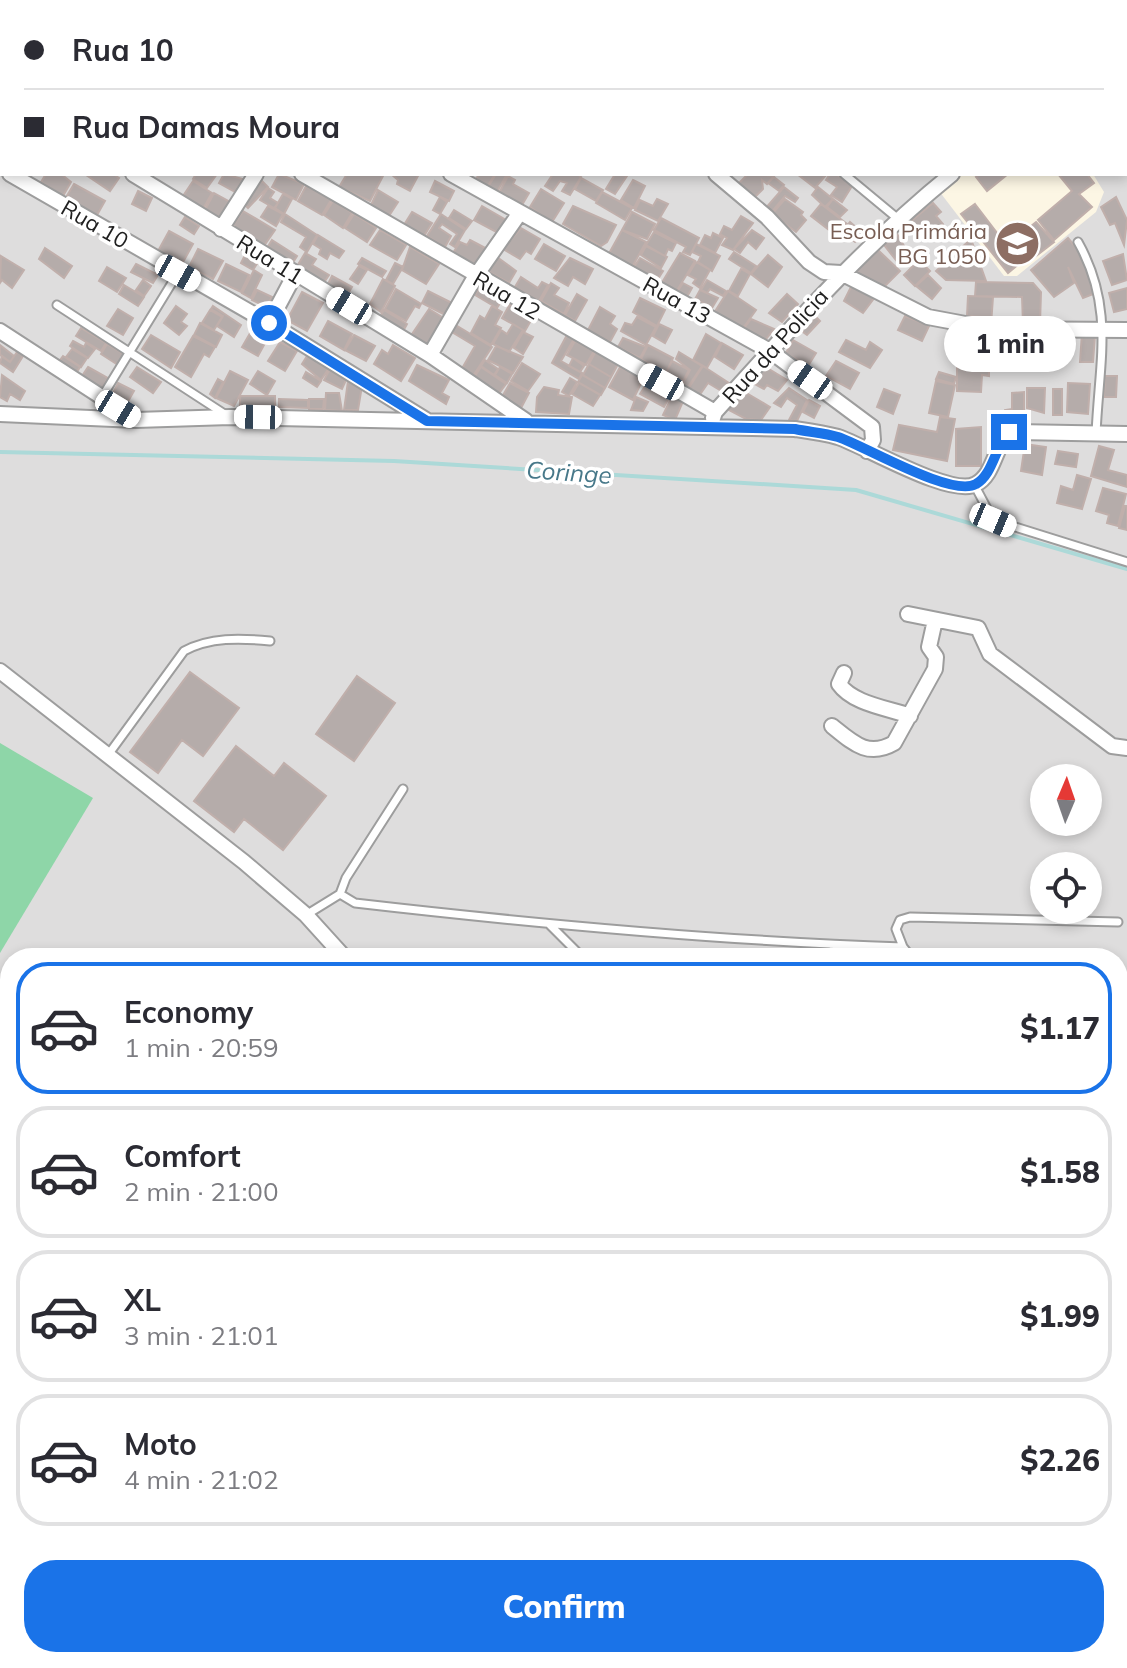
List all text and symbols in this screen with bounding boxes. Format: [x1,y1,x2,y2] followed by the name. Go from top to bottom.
[72,31,174,69] text: Rua 10
[72,108,340,146] text: Rua Damas Moura
[56,194,134,254] street label: Rua 10
[830,217,987,270] place label: Escola Primária BG 1050
[994,220,1042,268] school or university icon: Escola Primária BG 1050
[232,228,308,290] street label: Rua 11
[151,251,205,295] car
[468,265,546,325] street label: Rua 12
[638,270,716,330] street label: Rua 13
[322,283,376,329] car
[716,283,834,409] street label: Rua da Policia
[251,305,287,341] route start
[943,316,1075,372] callout: 1 min
[975,327,1045,360] text: 1 min
[783,356,837,404] car
[634,360,688,404] car
[91,386,145,432] car
[234,405,282,429] car
[991,414,1027,450] route end
[525,454,613,490] water label: Coringe
[966,500,1020,540] car
[1030,764,1102,836] north arrow
[1030,764,1102,924] map controls
[1030,852,1102,924] button: locate
[28,992,100,1064] icon: car
[124,993,253,1031] text: Economy
[1020,1009,1100,1047] text: $1.17
[124,1031,279,1064] text: 1 min · 20:59
[28,1136,100,1208] icon: car
[124,1137,241,1175] text: Comfort
[1020,1153,1100,1191] text: $1.58
[124,1175,279,1208] text: 2 min · 21:00
[28,1280,100,1352] icon: car
[124,1281,161,1319] text: XL
[1020,1297,1100,1335] text: $1.99
[124,1319,279,1352] text: 3 min · 21:01
[28,1424,100,1496] icon: car
[124,1425,197,1463] text: Moto
[1020,1441,1100,1479] text: $2.26
[124,1463,279,1496] text: 4 min · 21:02
[24,1560,1104,1652] button: Confirm

